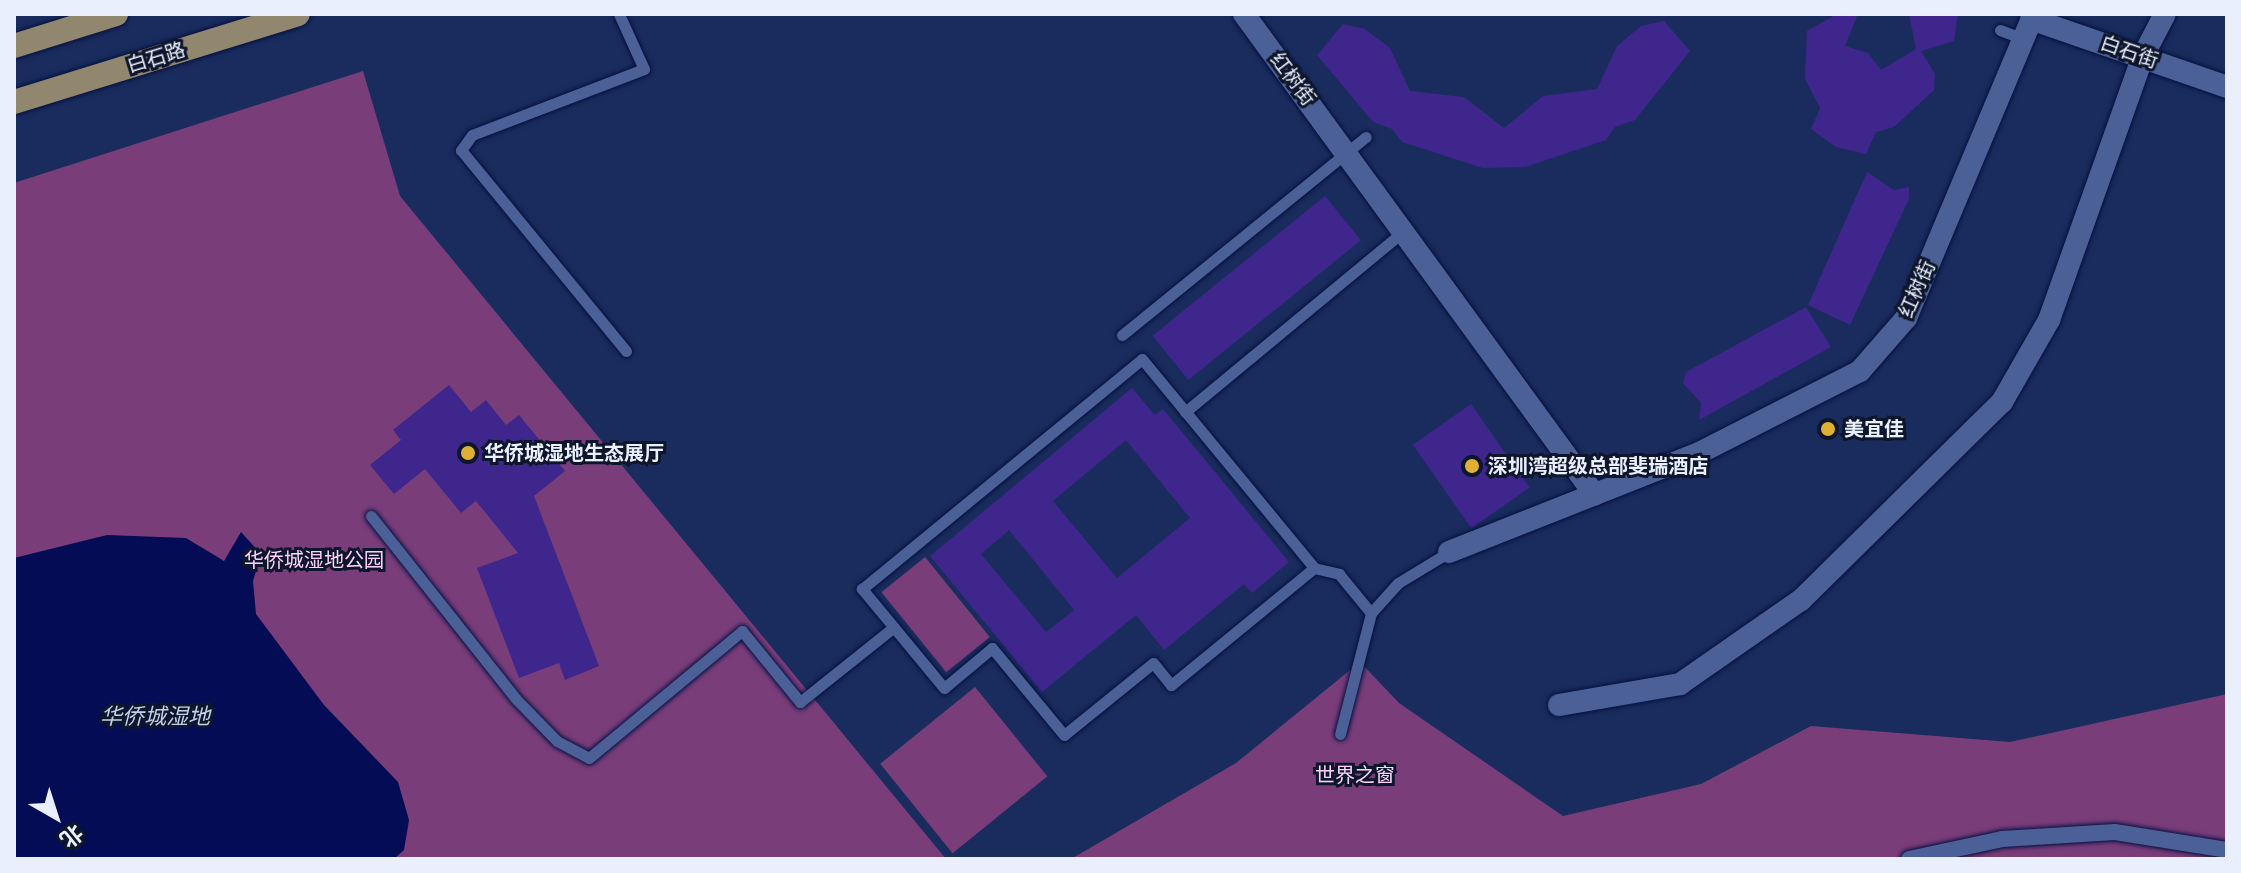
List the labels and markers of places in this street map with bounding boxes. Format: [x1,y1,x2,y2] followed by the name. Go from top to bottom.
[1844,417,1904,441] place label: 美宜佳
[1819,420,1837,438] marker: 美宜佳
[484,441,664,465] place label: 华侨城湿地生态展厅
[459,444,477,462] marker: 华侨城湿地生态展厅
[1488,454,1708,478] place label: 深圳湾超级总部斐瑞酒店
[1463,457,1481,475] marker: 深圳湾超级总部斐瑞酒店

